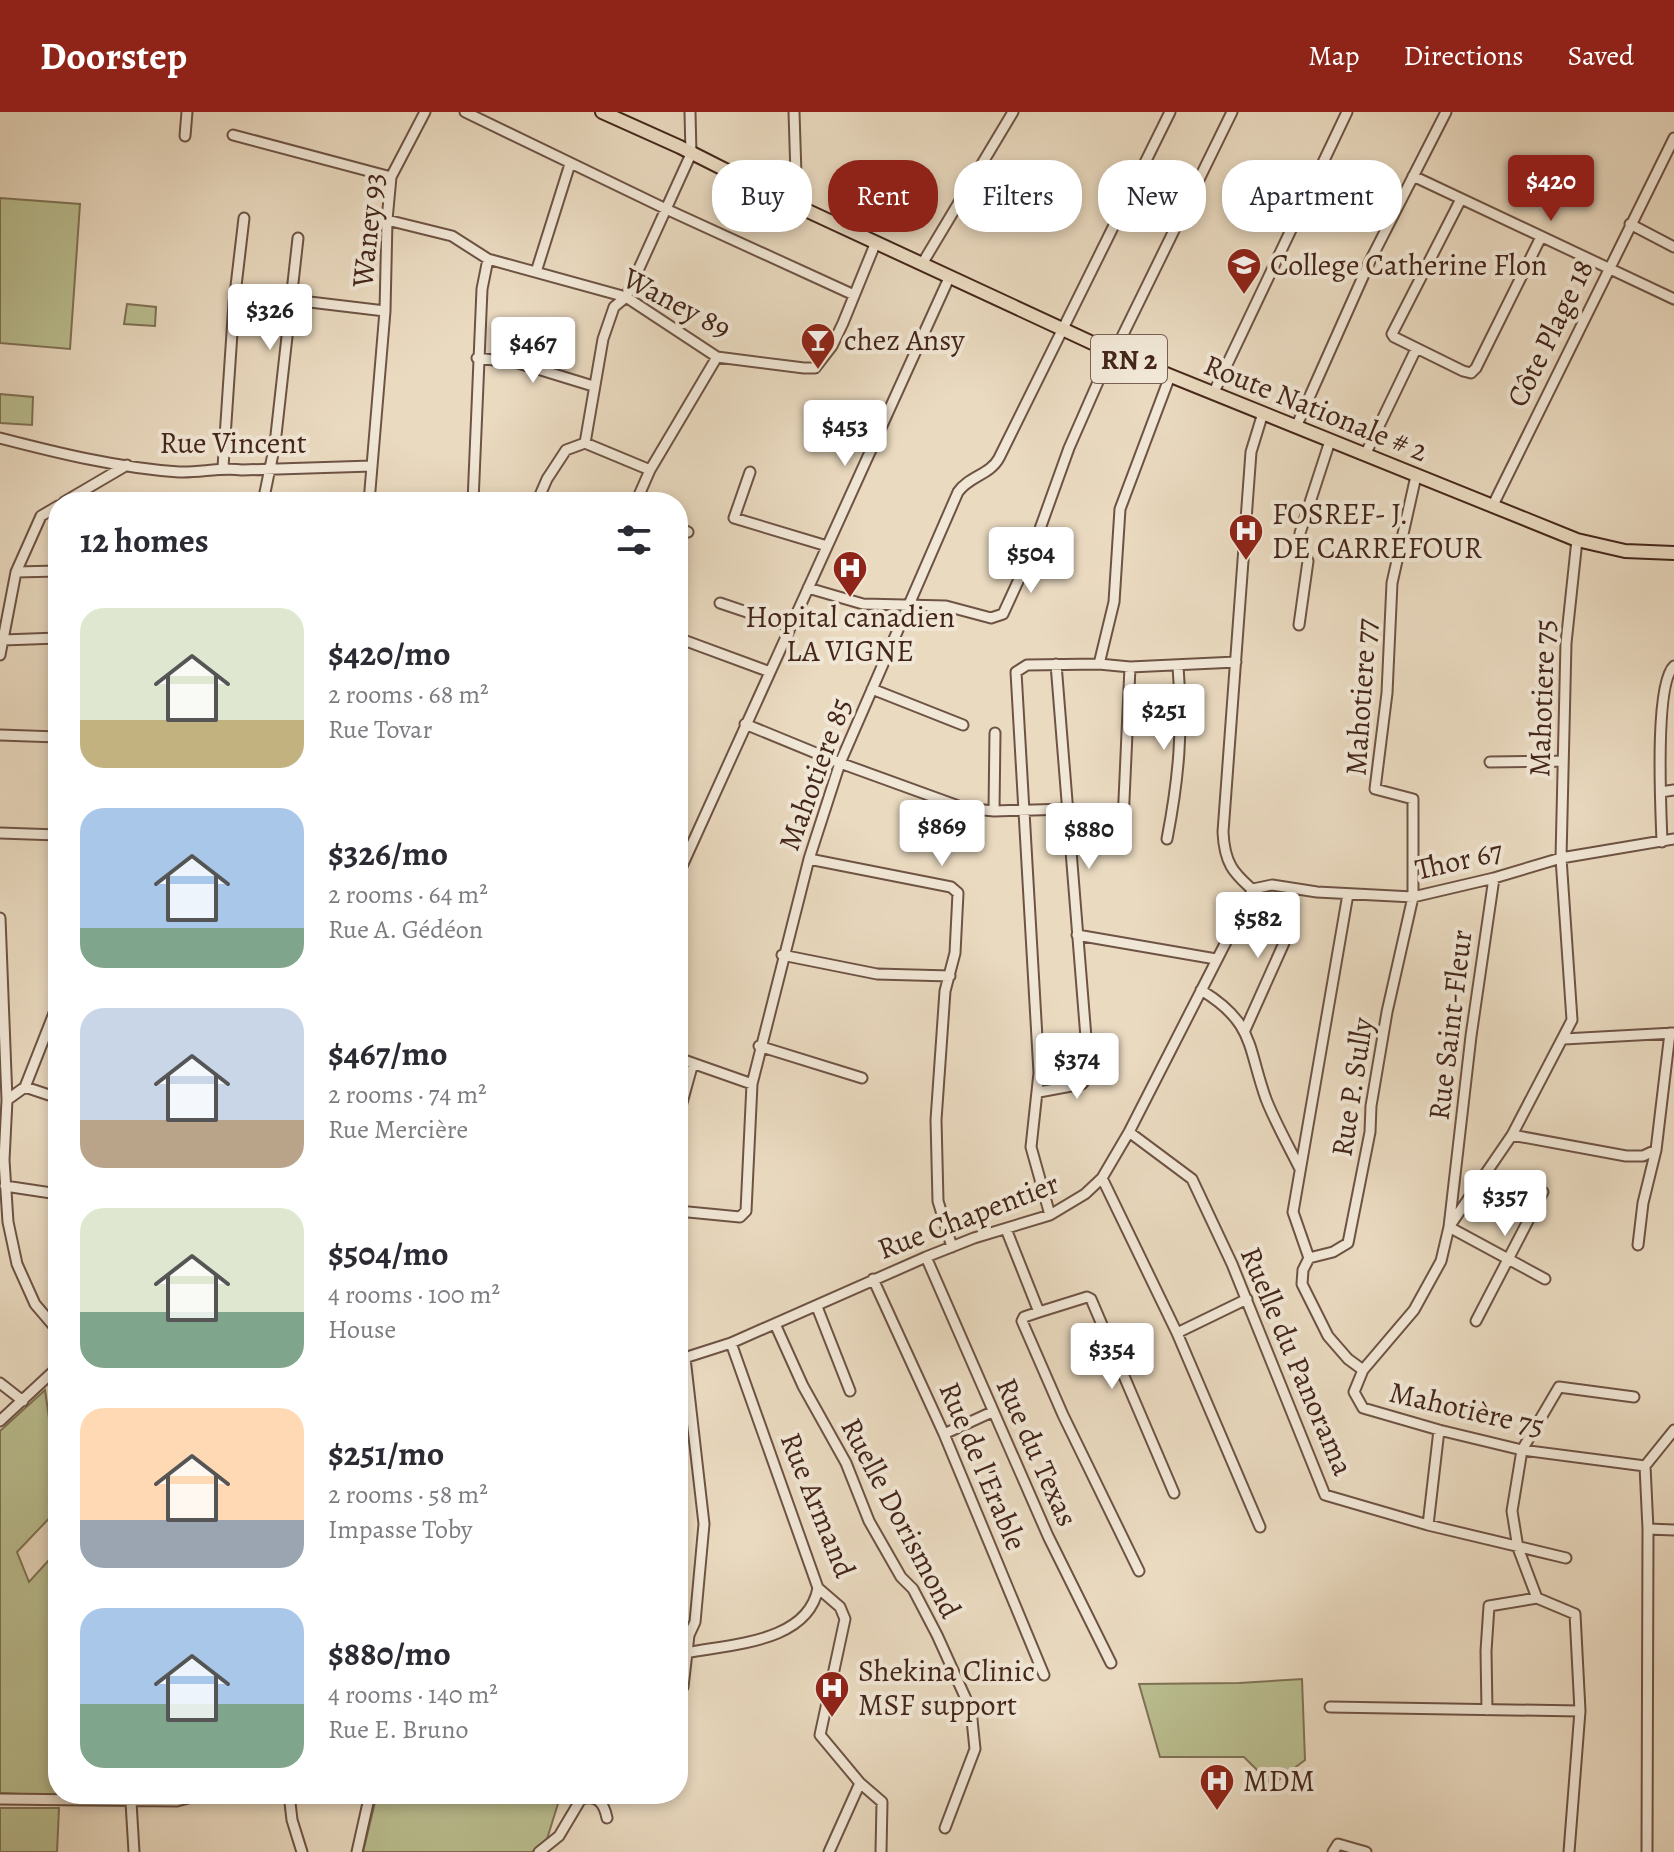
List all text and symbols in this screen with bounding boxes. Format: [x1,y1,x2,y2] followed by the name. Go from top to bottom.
[40,30,187,82] text: Doorstep
[1308,37,1359,75] text: Map
[1403,37,1524,75] text: Directions
[1568,37,1634,75] text: Saved
[1504,155,1598,223] pin: $420
[712,160,812,232] chip: Buy
[828,160,938,232] chip: Rent
[954,160,1082,232] chip: Filters
[1098,160,1206,232] chip: New
[1222,160,1402,232] chip: Apartment
[1526,163,1576,198] text: $420
[342,171,394,290] street label: Waney 93
[1270,245,1547,285] place label: College Catherine Flon
[1225,246,1263,296] school or university icon: College Catherine Flon
[1497,253,1603,413] street label: Côte Plage 18
[615,257,738,348] street label: Waney 89
[223,284,317,352] pin: $326
[246,292,294,327] text: $326
[486,317,580,385] pin: $467
[844,320,965,360] place label: chez Ansy
[799,321,837,371] bar icon: chez Ansy
[509,325,557,360] text: $467
[1091,335,1167,383] road number: RN 2
[1198,345,1434,471] street label: Route Nationale # 2
[798,400,892,468] pin: $453
[822,408,868,443] text: $453
[159,423,307,463] street label: Rue Vincent
[1272,494,1483,568] place label: FOSREF- J. DE CARREFOUR
[1227,512,1265,562] hospital icon: FOSREF- J. DE CARREFOUR
[80,517,209,564] text: 12 homes
[612,518,656,562] icon: filters
[984,527,1078,595] pin: $504
[1007,535,1055,570] text: $504
[831,549,869,599] hospital icon: Hopital canadien LA VIGNE
[745,597,955,671] place label: Hopital canadien LA VIGNE
[1336,617,1386,777] street label: Mahotiere 77
[1519,618,1565,778] street label: Mahotiere 75
[328,630,451,677] text: $420/mo
[144,640,240,736] icon: home
[328,677,489,712] text: 2 rooms · 68 m²
[1117,684,1211,752] pin: $251
[769,692,861,856] street label: Mahotiere 85
[1141,692,1187,727] text: $251
[328,712,432,747] text: Rue Tovar
[895,800,989,868] pin: $869
[1042,803,1136,871] pin: $880
[918,808,966,843] text: $869
[1064,811,1114,846] text: $880
[328,830,448,877] text: $326/mo
[1411,830,1507,889] street label: Thor 67
[144,840,240,936] icon: home
[328,877,488,912] text: 2 rooms · 64 m²
[1211,892,1305,960] pin: $582
[1234,900,1282,935] text: $582
[328,912,483,947] text: Rue A. Gédéon
[1418,928,1482,1122] street label: Rue Saint-Fleur
[1321,1014,1383,1159] street label: Rue P. Sully
[328,1030,447,1077] text: $467/mo
[1030,1033,1124,1101] pin: $374
[144,1040,240,1136] icon: home
[1054,1041,1100,1076] text: $374
[328,1077,487,1112] text: 2 rooms · 74 m²
[328,1112,468,1147] text: Rue Mercière
[872,1163,1064,1269] street label: Rue Chapentier
[1458,1170,1552,1238] pin: $357
[1482,1178,1528,1213] text: $357
[328,1230,449,1277] text: $504/mo
[144,1240,240,1336] icon: home
[1231,1241,1363,1481] street label: Ruelle du Panorama
[328,1277,500,1312] text: 4 rooms · 100 m²
[328,1312,396,1347] text: House
[1065,1323,1159,1391] pin: $354
[1089,1331,1135,1366] text: $354
[987,1371,1087,1533] street label: Rue du Texas
[1386,1372,1548,1446] street label: Mahotière 75
[930,1376,1036,1556] street label: Rue de l'Erable
[831,1411,971,1626] street label: Ruelle Dorismond
[771,1427,866,1584] street label: Rue Armand
[328,1430,444,1477] text: $251/mo
[144,1440,240,1536] icon: home
[328,1477,488,1512] text: 2 rooms · 58 m²
[328,1512,472,1547] text: Impasse Toby
[328,1630,451,1677] text: $880/mo
[144,1640,240,1736] icon: home
[858,1651,1035,1725] place label: Shekina Clinic MSF support
[813,1669,851,1719] hospital icon: Shekina Clinic MSF support
[328,1677,498,1712] text: 4 rooms · 140 m²
[328,1712,468,1747] text: Rue E. Bruno
[1243,1761,1315,1801] place label: MDM
[1198,1762,1236,1812] hospital icon: MDM

